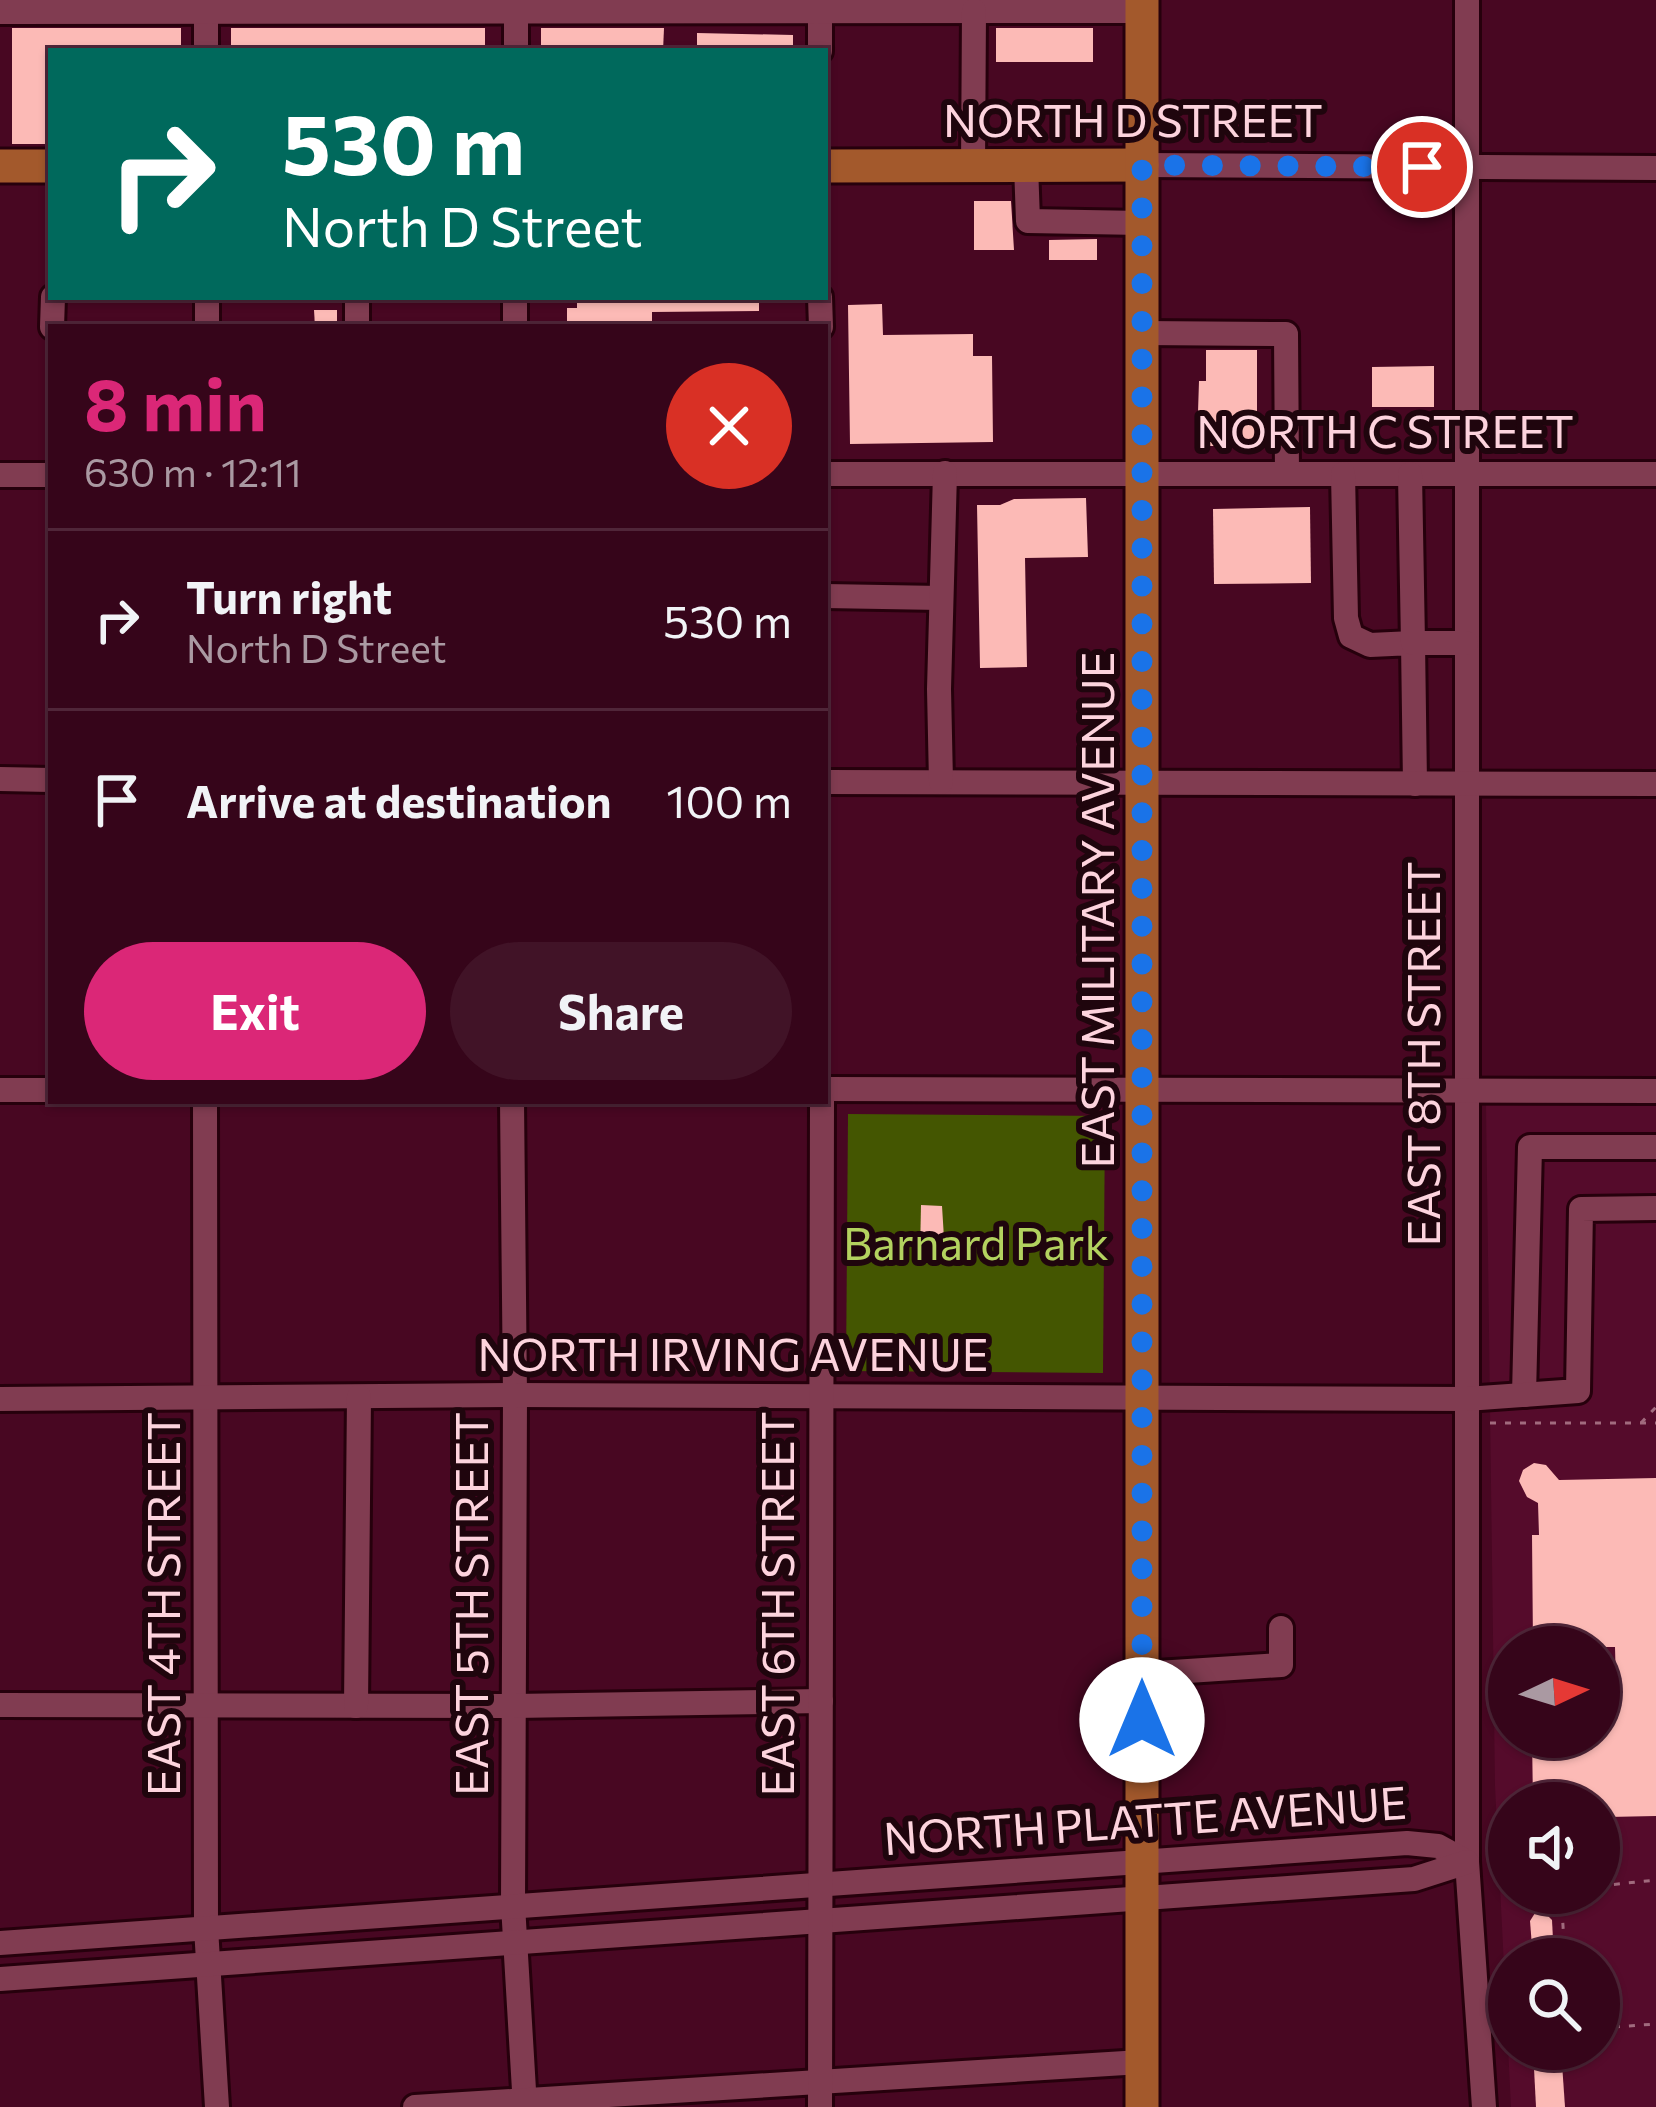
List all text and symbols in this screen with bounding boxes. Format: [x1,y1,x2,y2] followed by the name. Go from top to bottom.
[282,90,525,192] text: 530 m
[943,91,1323,146] street label: NORTH D STREET
[84,96,240,252] icon: right
[1371,116,1473,218] pin
[1389,134,1455,200] icon: arrive
[282,192,643,258] text: North D Street
[84,358,267,446] text: 8 min
[666,363,792,489] button: close
[1196,402,1574,457] street label: NORTH C STREET
[84,447,302,495] text: 630 m · 12:11
[186,568,392,623] text: Turn right
[84,587,150,653] icon: right
[663,592,792,647] text: 530 m
[186,623,447,671] text: North D Street
[1068,652,1123,1168] street label: EAST MILITARY AVENUE
[84,767,150,833] icon: arrive
[186,772,612,827] text: Arrive at destination
[666,772,792,827] text: 100 m
[1394,861,1449,1247] street label: EAST 8TH STREET
[84,942,426,1080] button: Exit
[450,942,792,1080] button: Share
[843,1214,1109,1269] park label: Barnard Park
[478,1325,988,1380] street label: NORTH IRVING AVENUE
[134,1412,189,1796] street label: EAST 4TH STREET
[442,1412,497,1796] street label: EAST 5TH STREET
[748,1412,803,1796] street label: EAST 6TH STREET
[1488,1626,1620,1758] north arrow
[1488,1626,1620,2070] map controls
[1079,1657,1205,1783] position arrow
[881,1773,1408,1864] street label: NORTH PLATTE AVENUE
[1488,1782,1620,1914] button: sound
[1488,1938,1620,2070] button: search

